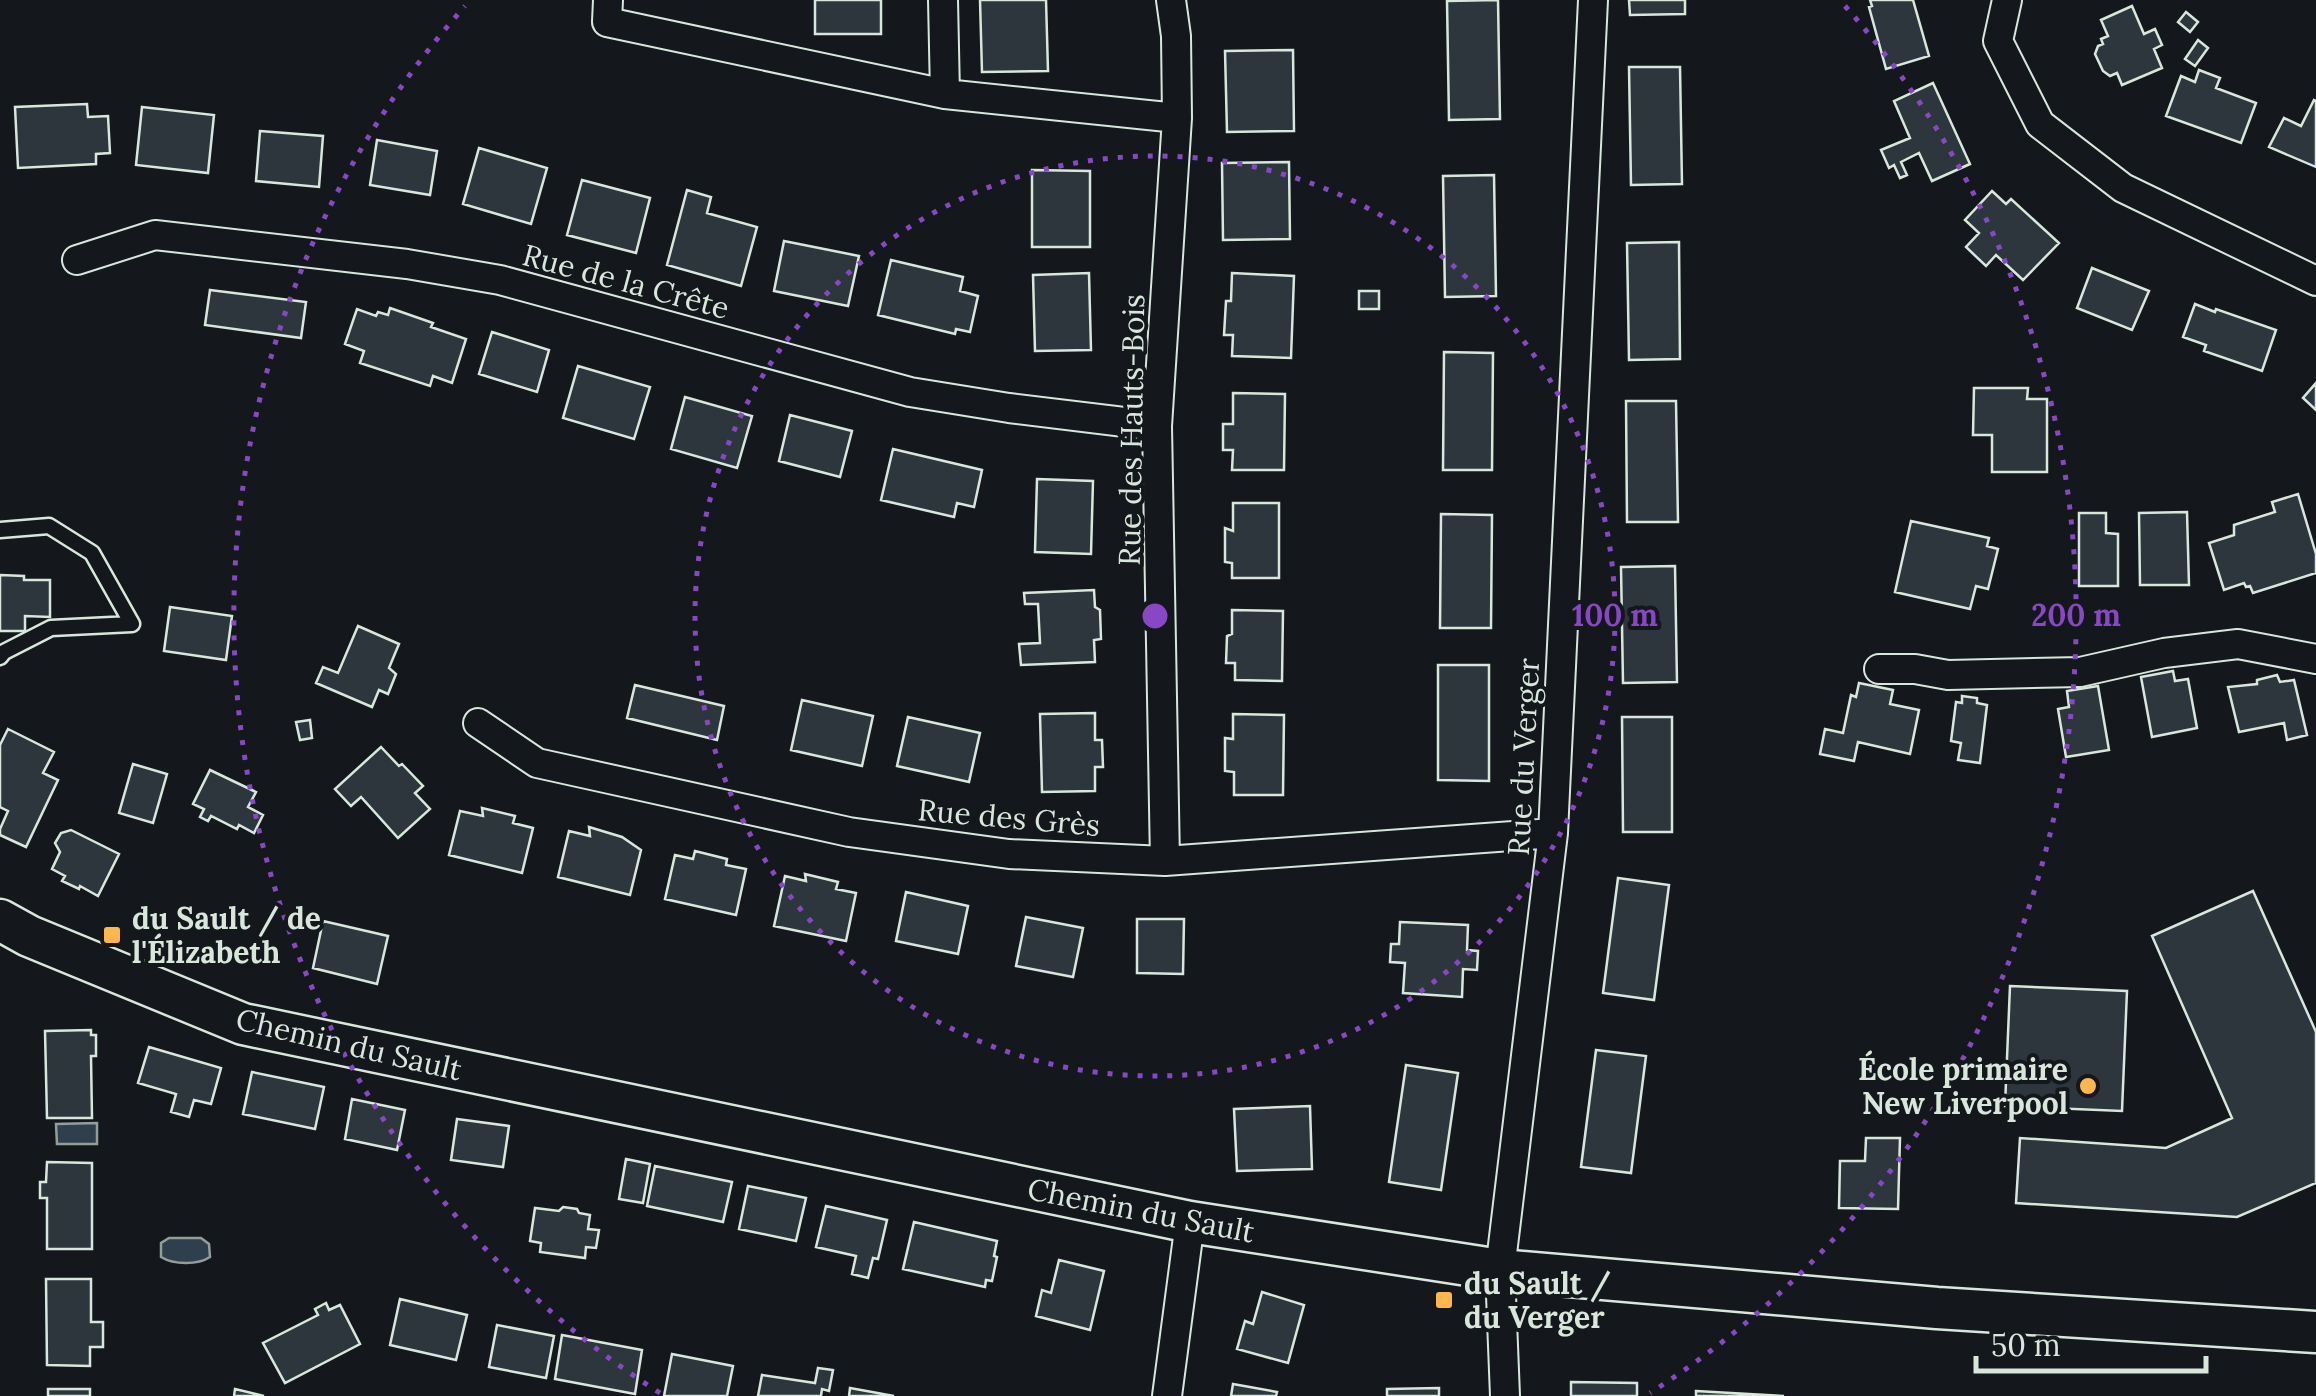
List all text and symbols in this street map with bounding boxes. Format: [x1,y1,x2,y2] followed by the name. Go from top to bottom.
[519,235,733,327] street label: Rue de la Crête
[1110,294,1152,566] street label: Rue des Hauts-Bois
[1572,596,1658,634] text: 100 m
[2031,596,2121,634] text: 200 m
[1137,598,1173,634] centre of rings
[1499,657,1548,857] street label: Rue du Verger
[916,790,1102,844] street label: Rue des Grès
[132,899,321,971] place label: du Sault / de l'Élizabeth
[101,924,123,946] marker: du Sault / de l'Élizabeth
[233,1000,466,1089] street label: Chemin du Sault
[1858,1050,2068,1122] place label: École primaire New Liverpool
[2077,1075,2099,1097] marker: École primaire New Liverpool
[1024,1169,1258,1251] street label: Chemin du Sault
[1464,1264,1611,1337] place label: du Sault / du Verger
[1433,1289,1455,1311] marker: du Sault / du Verger
[1976,1311,2206,1373] scale bar
[1991,1326,2061,1364] text: 50 m

